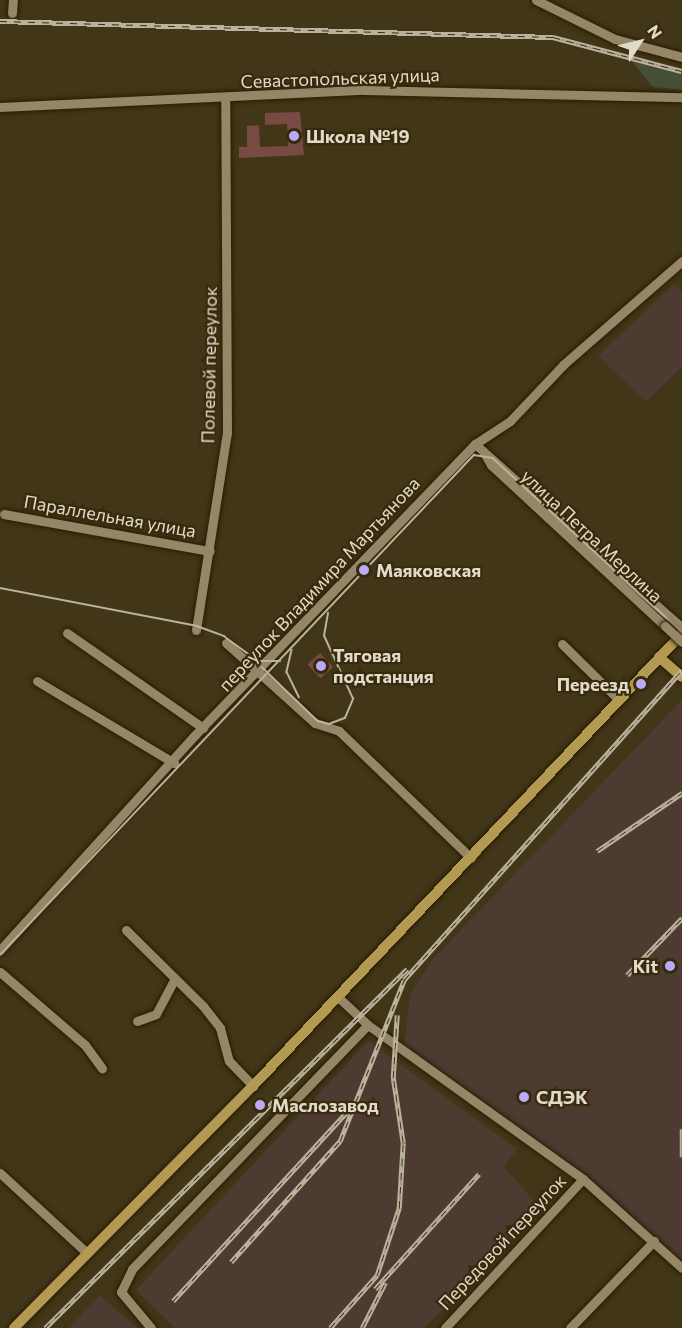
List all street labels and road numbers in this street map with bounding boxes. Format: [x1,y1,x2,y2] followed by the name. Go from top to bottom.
[240,64,440,92] street label: Севастопольская улица
[197,286,221,444] street label: Полевой переулок
[517,465,667,607] street label: улица Петра Мерлина
[214,472,424,696] street label: переулок Владимира Мартьянова
[22,490,198,542] street label: Параллельная улица
[434,1170,570,1314] street label: Передовой переулок

